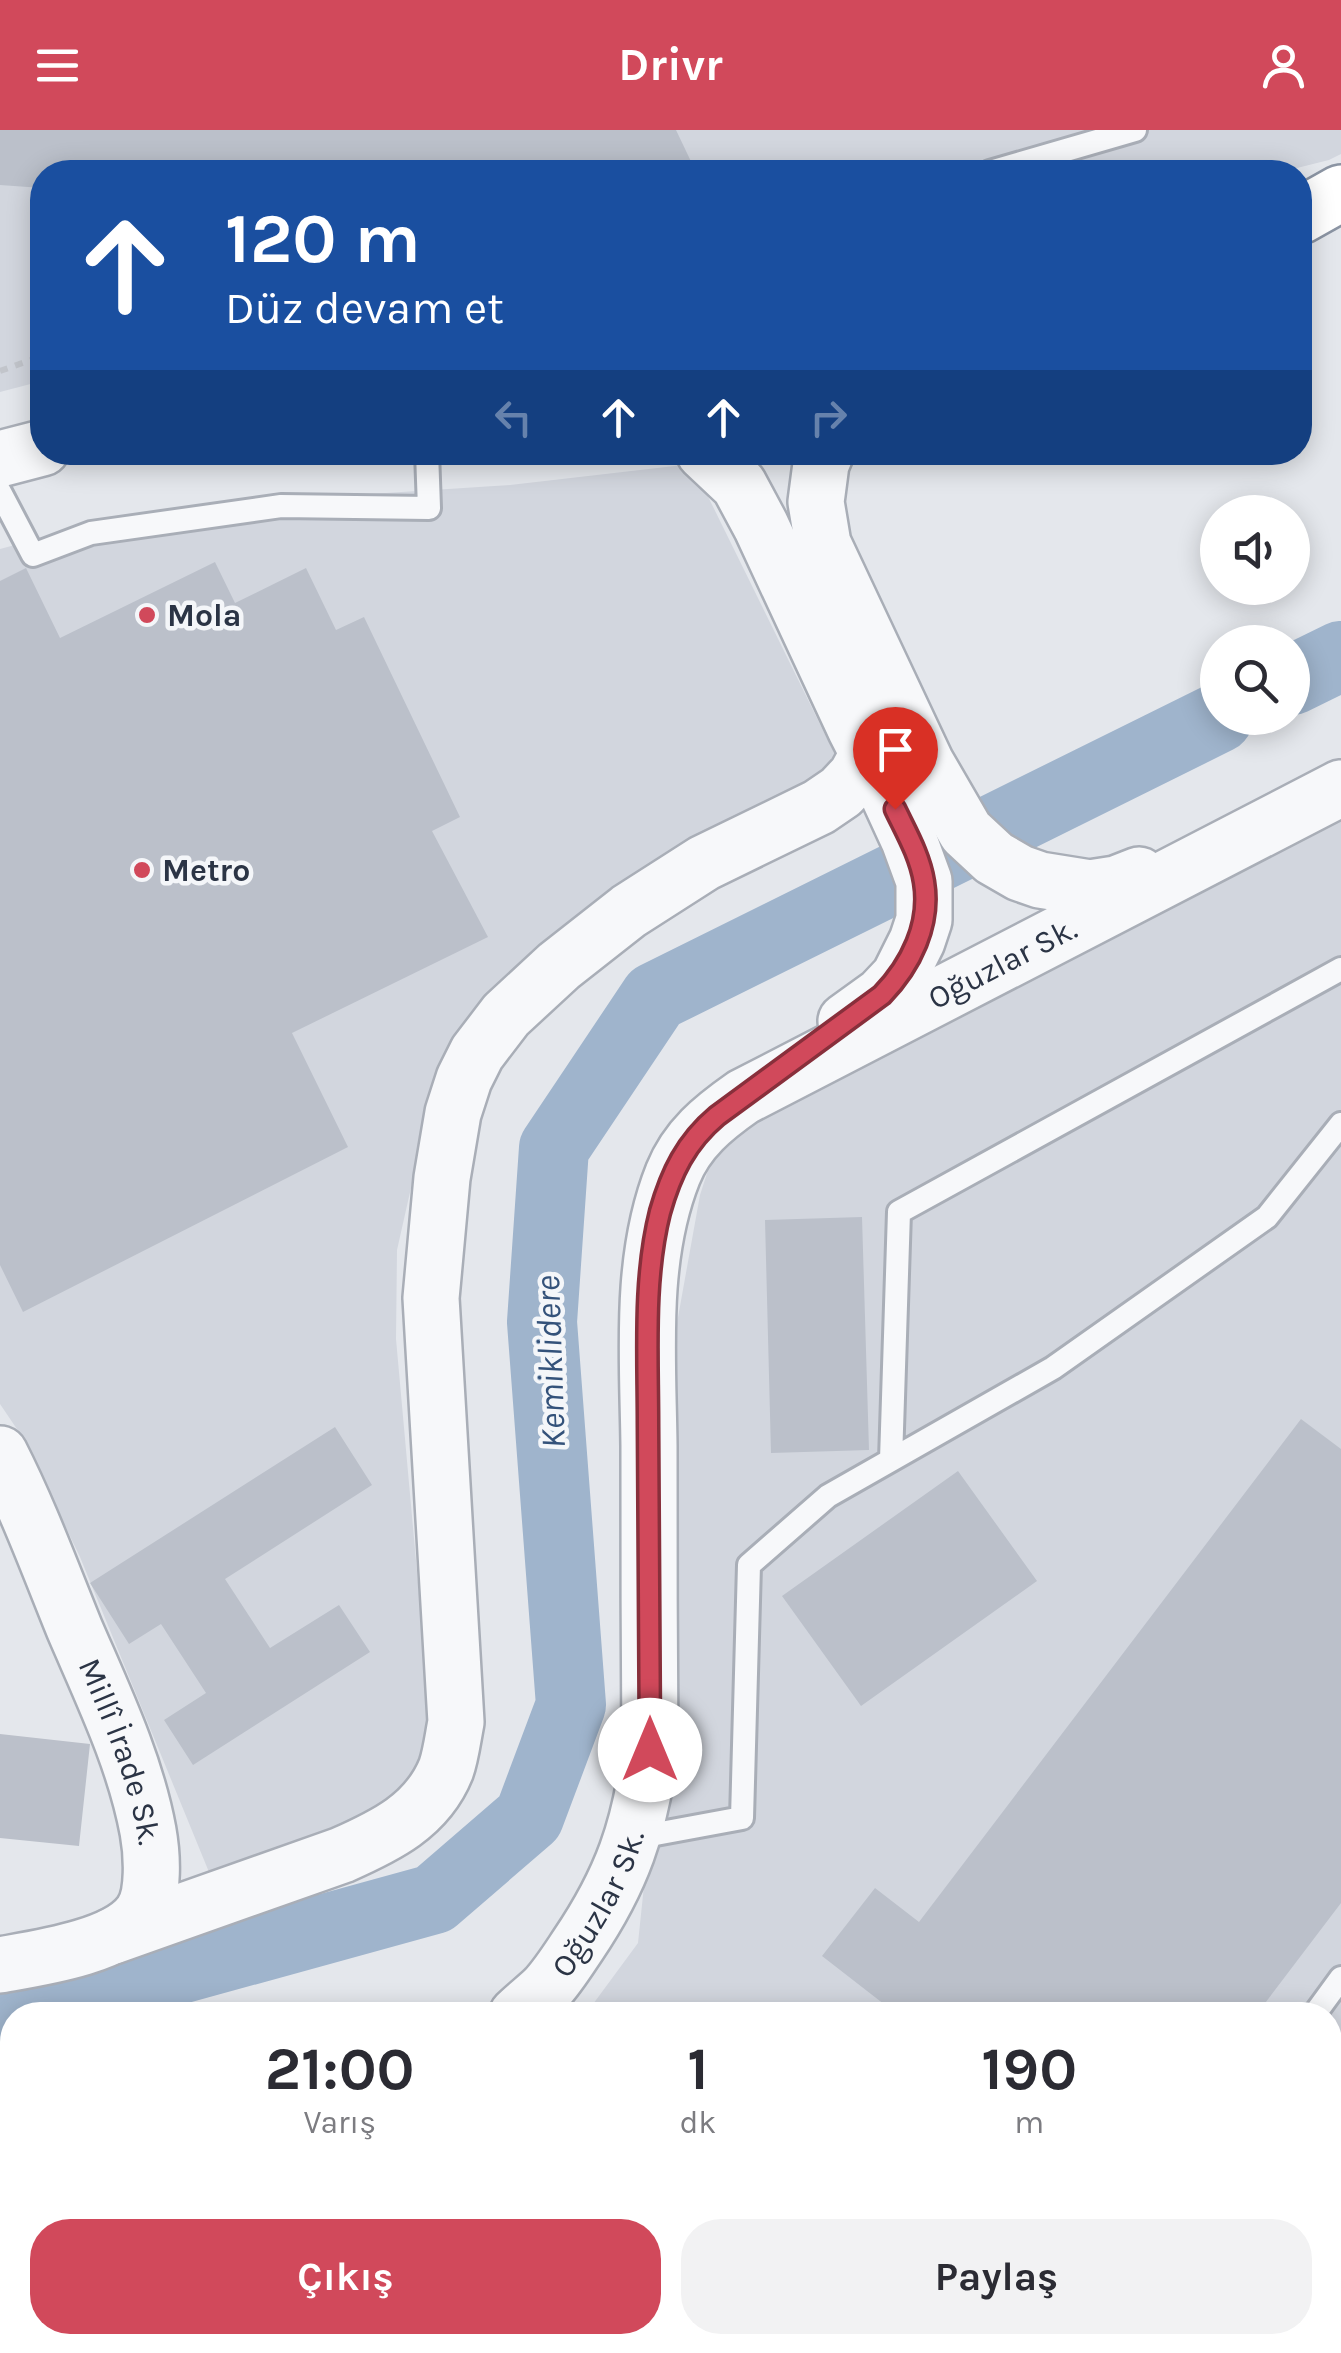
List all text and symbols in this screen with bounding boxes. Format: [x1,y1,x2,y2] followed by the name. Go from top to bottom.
[30,38,85,93] icon: menu
[1256,38,1311,93] icon: person
[618,39,723,91] text: Drivr
[225,198,421,280] text: 120 m
[60,200,190,330] icon: ahead
[225,282,504,334] text: Düz devam et
[486,390,541,445] icon: left
[591,390,646,445] icon: ahead
[696,390,751,445] icon: ahead
[801,390,856,445] icon: right
[1200,495,1310,735] map controls
[1200,495,1310,605] button: sound
[167,597,242,634] place label: Mola
[136,604,158,626] marker: Mola
[1200,625,1310,735] button: search
[853,707,938,810] pin
[868,722,923,777] icon: arrive
[162,852,250,889] place label: Metro
[131,859,153,881] marker: Metro
[922,910,1083,1017] street label: Oğuzlar Sk.
[527,1275,574,1449] water label: Kemiklidere
[71,1653,168,1847] street label: Millî İrade Sk.
[598,1698,702,1802] position arrow
[544,1826,652,1984] street label: Oğuzlar Sk.
[265,2034,415,2104] text: 21:00
[687,2034,709,2104] text: 1
[981,2034,1077,2104] text: 190
[303,2104,376,2141] text: Varış
[679,2104,716,2141] text: dk
[1014,2104,1044,2141] text: m
[30,2219,661,2334] button: Çıkış
[681,2219,1312,2334] button: Paylaş

